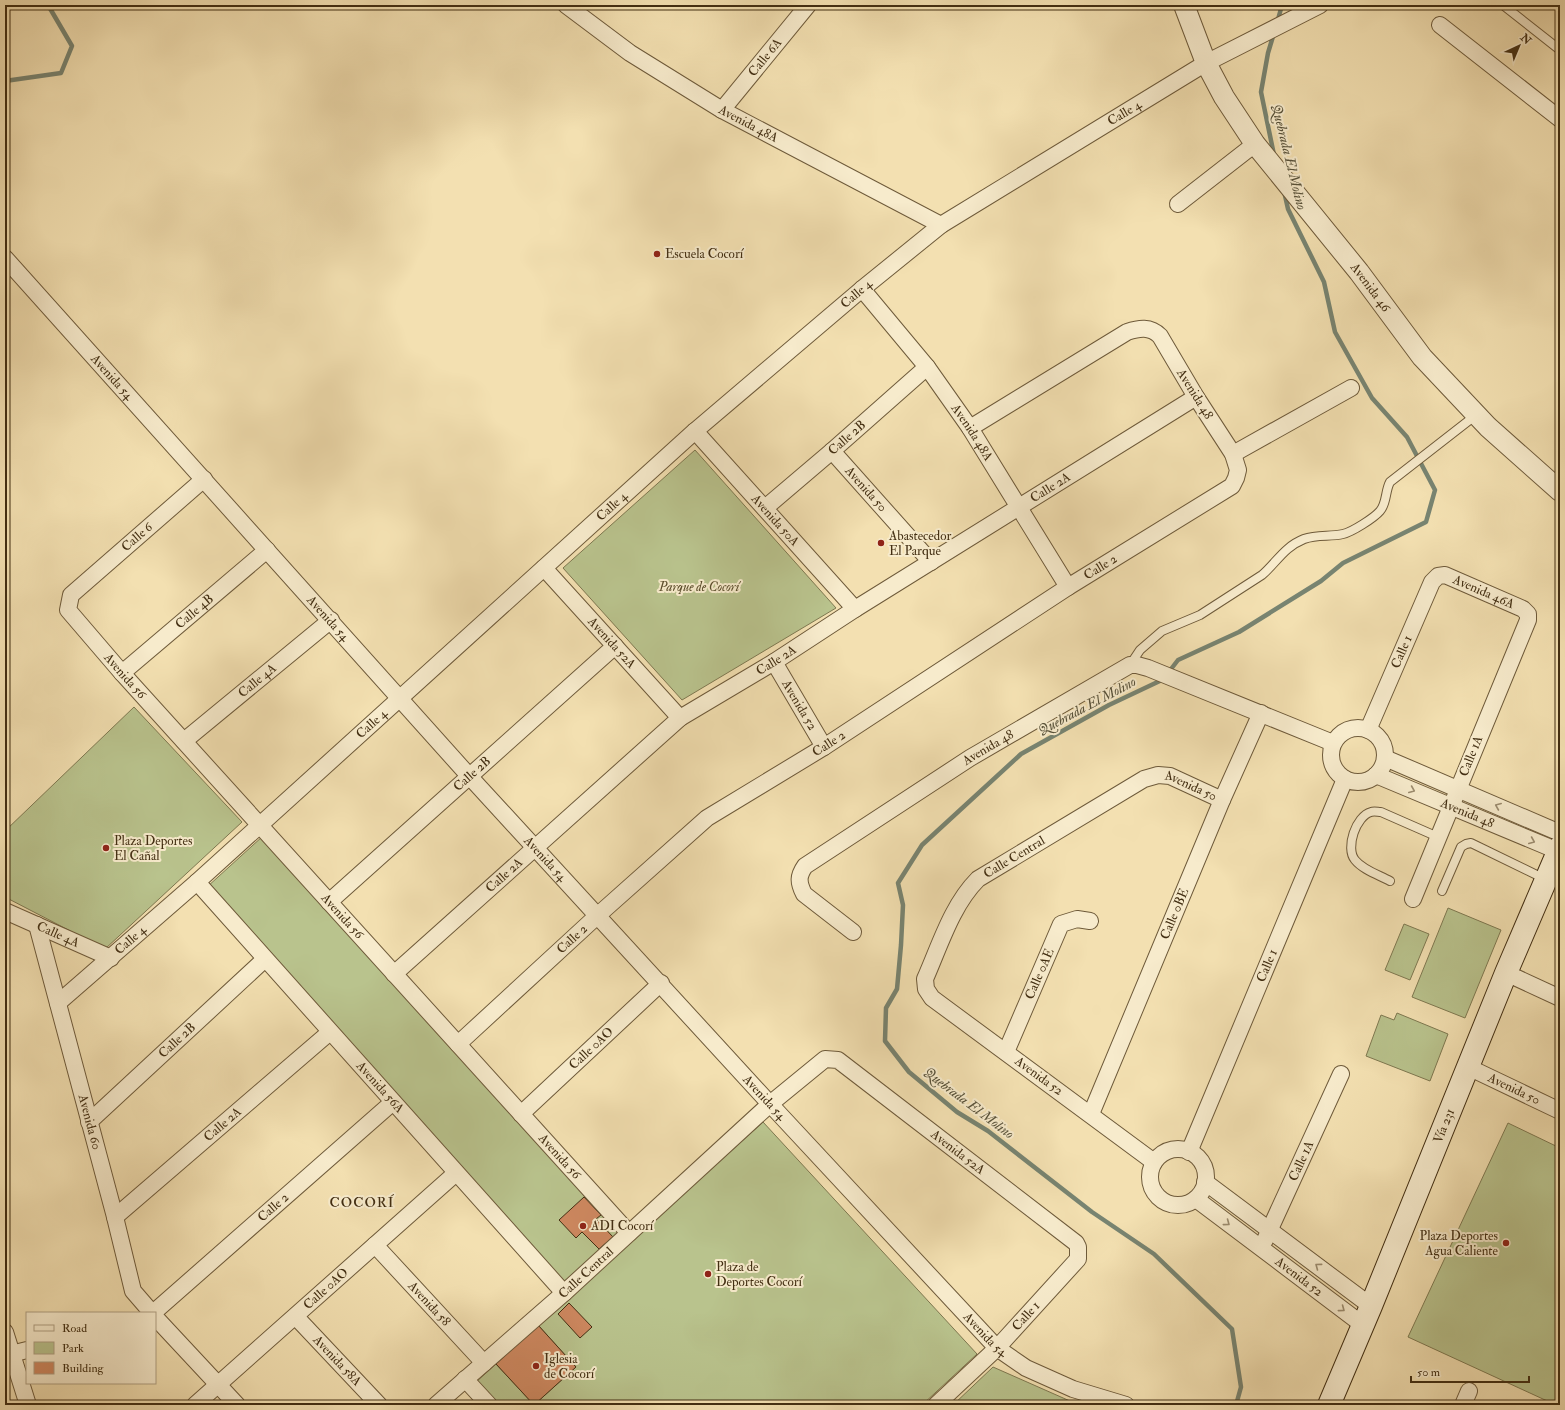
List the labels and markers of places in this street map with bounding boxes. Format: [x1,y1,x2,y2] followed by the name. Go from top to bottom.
[665,246,745,262] place label: Escuela Cocorí
[652,249,662,259] marker: Escuela Cocorí
[888,528,951,559] place label: Abastecedor El Parque
[876,538,886,548] marker: Abastecedor El Parque
[114,833,193,864] place label: Plaza Deportes El Cañal
[101,843,111,853] marker: Plaza Deportes El Cañal
[590,1218,655,1234] place label: ADI Cocorí
[578,1221,588,1231] marker: ADI Cocorí
[1420,1228,1499,1259] place label: Plaza Deportes Agua Caliente
[1501,1238,1511,1248] marker: Plaza Deportes Agua Caliente
[716,1259,804,1291] place label: Plaza de Deportes Cocorí
[703,1269,713,1279] marker: Plaza de Deportes Cocorí
[544,1351,596,1382] place label: Iglesia de Cocorí
[531,1361,541,1371] marker: Iglesia de Cocorí

